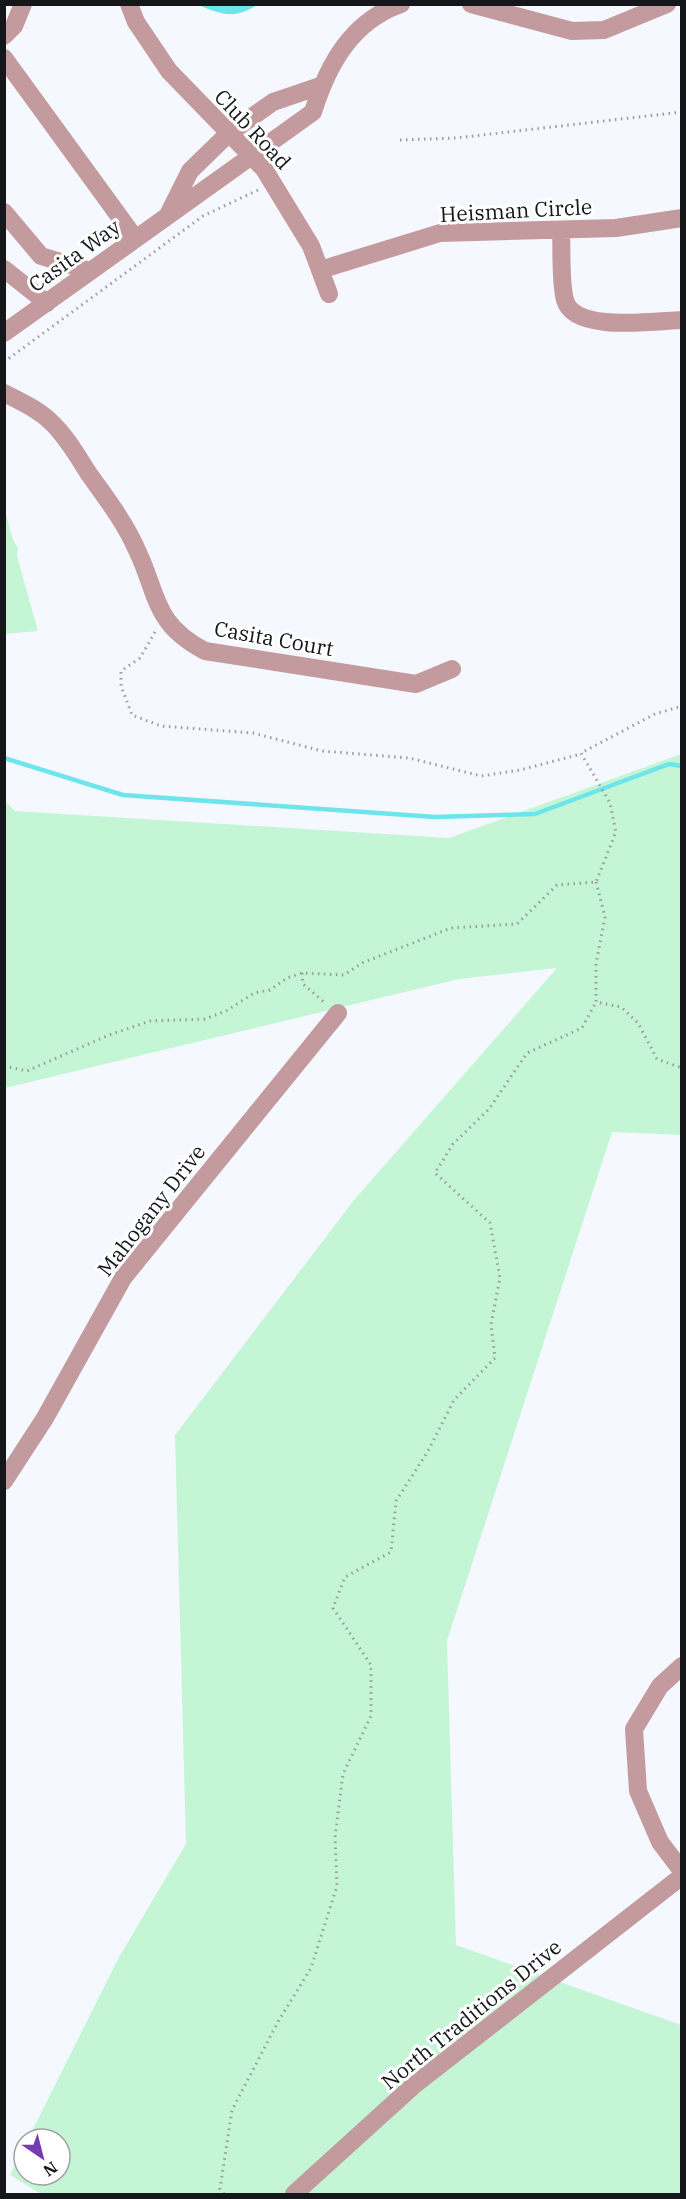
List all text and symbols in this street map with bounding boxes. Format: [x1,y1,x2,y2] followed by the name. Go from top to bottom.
[209,83,298,175] street label: Club Road
[439,192,593,228] street label: Heisman Circle
[22,212,126,298] street label: Casita Way
[212,614,336,662] street label: Casita Court
[91,1138,211,1282] street label: Mahogany Drive
[375,1933,567,2095] street label: North Traditions Drive
[12,2127,72,2187] north arrow
[40,2157,62,2181] text: N

